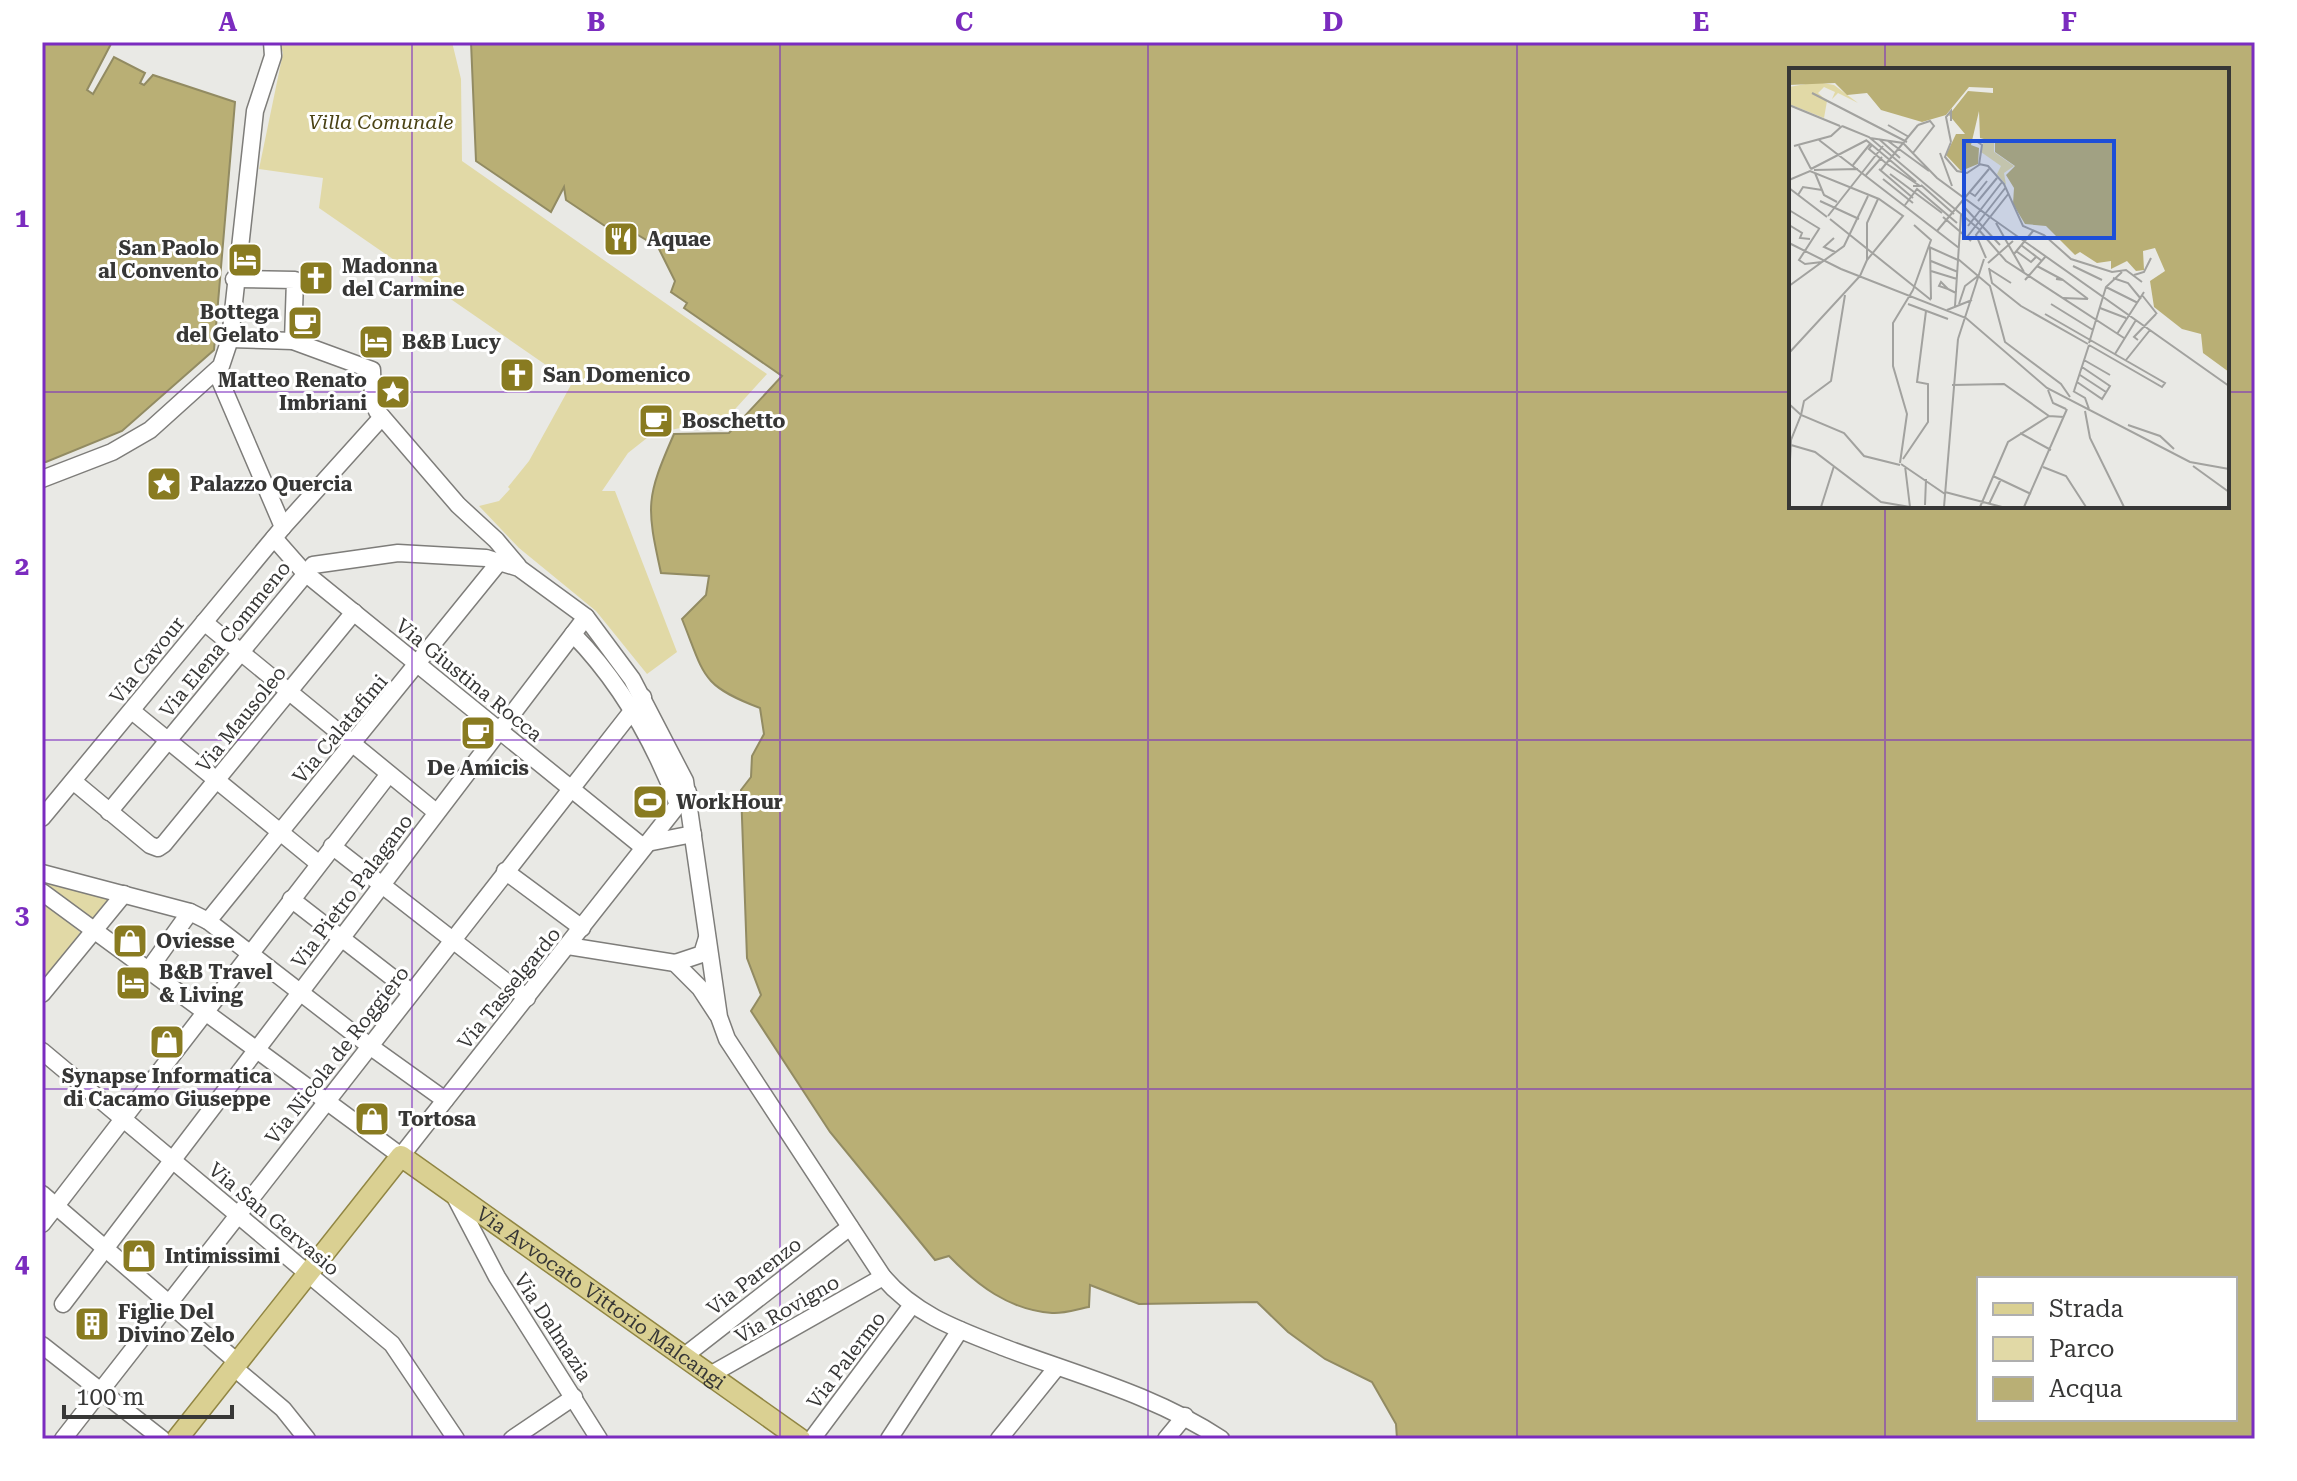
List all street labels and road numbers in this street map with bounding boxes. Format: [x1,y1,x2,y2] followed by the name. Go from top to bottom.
[155,556,295,722] street label: Via Elena Commeno
[105,612,189,708] street label: Via Cavour
[391,613,547,747] street label: Via Giustina Rocca
[191,661,291,777] street label: Via Mausoleo
[288,670,392,788] street label: Via Calatafimi
[286,809,418,973] street label: Via Pietro Palagano
[452,922,566,1054] street label: Via Tasselgardo
[260,961,414,1149] street label: Via Nicola de Roggiero
[204,1157,344,1281] street label: Via San Gervasio
[472,1201,730,1394] street label: Via Avvocato Vittorio Malcangi
[702,1232,806,1320] street label: Via Parenzo
[509,1268,597,1386] street label: Via Dalmazia
[731,1270,843,1348] street label: Via Rovigno
[802,1307,890,1413] street label: Via Palermo

